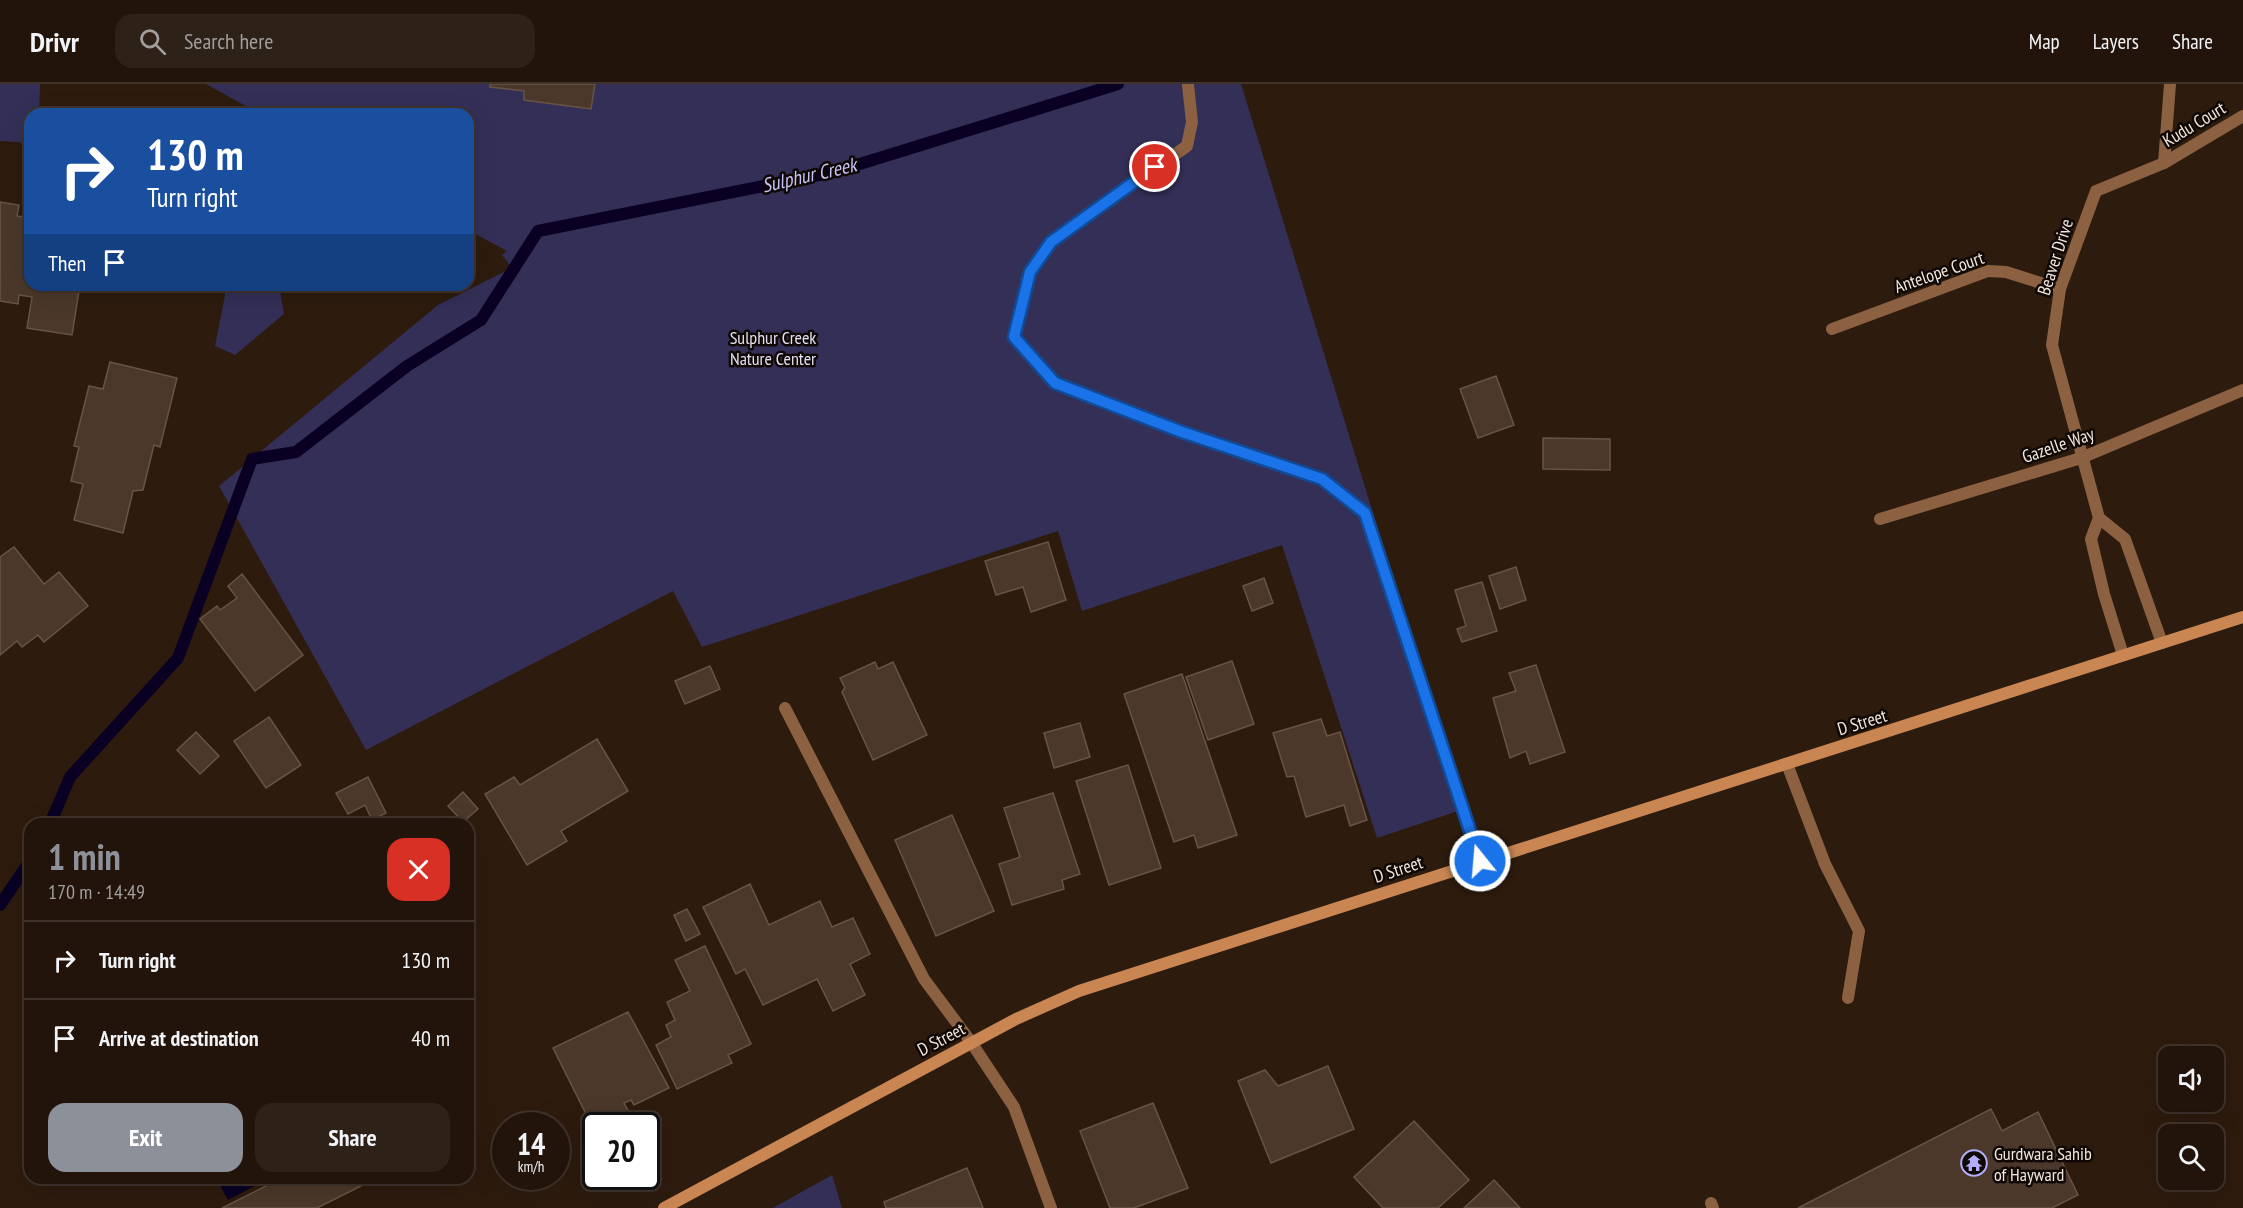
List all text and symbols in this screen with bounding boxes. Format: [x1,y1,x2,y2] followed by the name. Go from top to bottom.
[115,14,535,68] search box
[30,23,79,60] text: Drivr
[136,25,169,58] icon: search
[184,27,273,55] text: Search here
[2029,28,2060,55] text: Map
[2093,28,2139,55] text: Layers
[2172,28,2213,55] text: Share
[2158,96,2230,152] street label: Kudu Court
[147,127,244,182] text: 130 m
[48,132,126,210] icon: right
[1129,141,1180,192] pin
[1138,150,1171,183] icon: arrive
[759,151,861,198] water label: Sulphur Creek
[147,180,238,214] text: Turn right
[2032,216,2078,298] street label: Beaver Drive
[98,246,131,279] icon: arrive
[1891,246,1987,298] street label: Antelope Court
[48,249,86,277] text: Then
[730,326,816,370] park label: Sulphur Creek Nature Center
[2019,422,2097,468] street label: Gazelle Way
[1834,704,1890,740] street label: D Street
[1448,829,1512,893] position arrow
[48,833,121,880] text: 1 min
[387,838,450,901] button: close
[1370,850,1426,888] street label: D Street
[48,879,145,905] text: 170 m · 14:49
[48,944,81,977] icon: right
[99,946,176,974] text: Turn right
[401,946,450,974] text: 130 m
[913,1017,969,1061] street label: D Street
[48,1022,81,1055] icon: arrive
[99,1024,259,1052] text: Arrive at destination
[411,1024,450,1052] text: 40 m
[2158,1046,2224,1190] map controls
[2158,1046,2224,1112] button: sound
[48,1103,243,1172] button: Exit
[255,1103,450,1172] button: Share
[582,1112,660,1190] speed limit sign: 20
[517,1124,545,1163] text: 14
[2158,1124,2224,1190] button: search
[1994,1142,2092,1186] place label: Gurdwara Sahib of Hayward
[1959,1148,1989,1178] temple icon: Gurdwara Sahib of Hayward
[518,1157,544,1176] text: km/h

